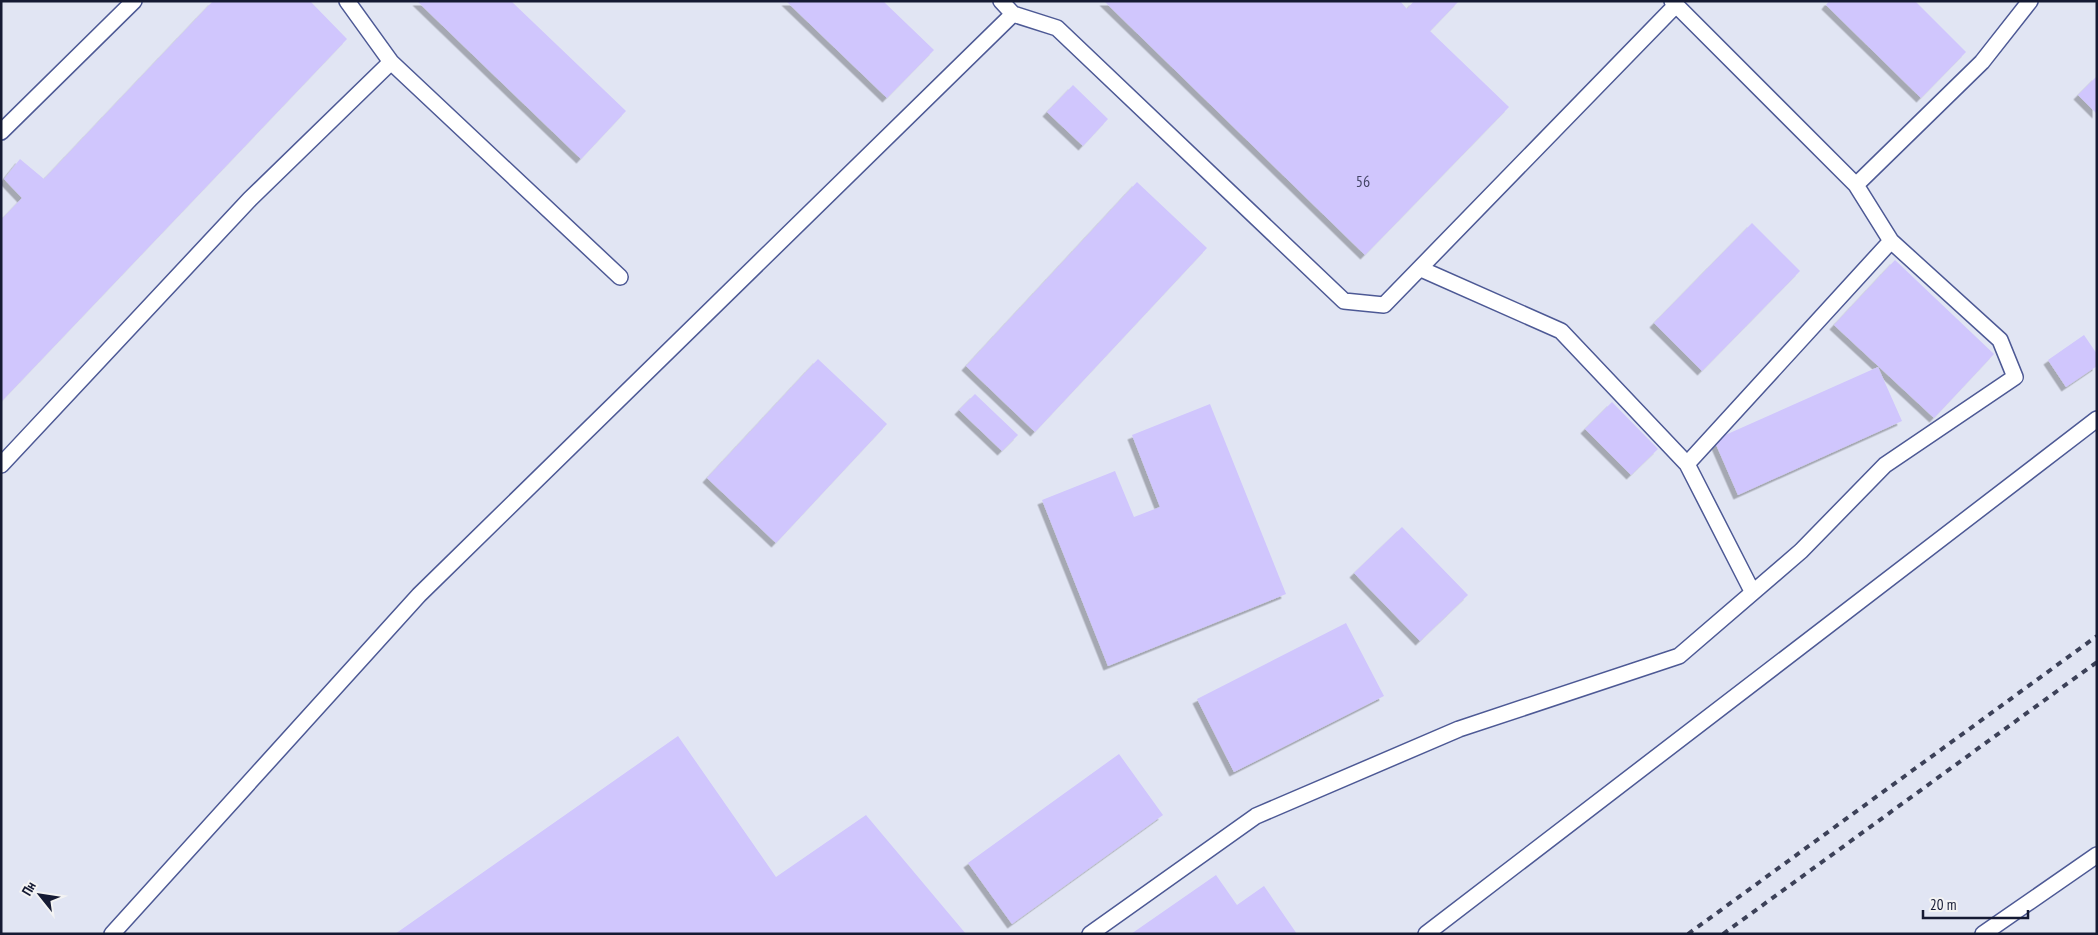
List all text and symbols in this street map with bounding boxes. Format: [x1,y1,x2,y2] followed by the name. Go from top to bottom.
[1356,171,1370,191] house number: 56
[15,870,65,920] north arrow
[18,878,40,899] text: Пн
[1923,888,2028,920] scale bar
[1930,895,1956,914] text: 20 m

